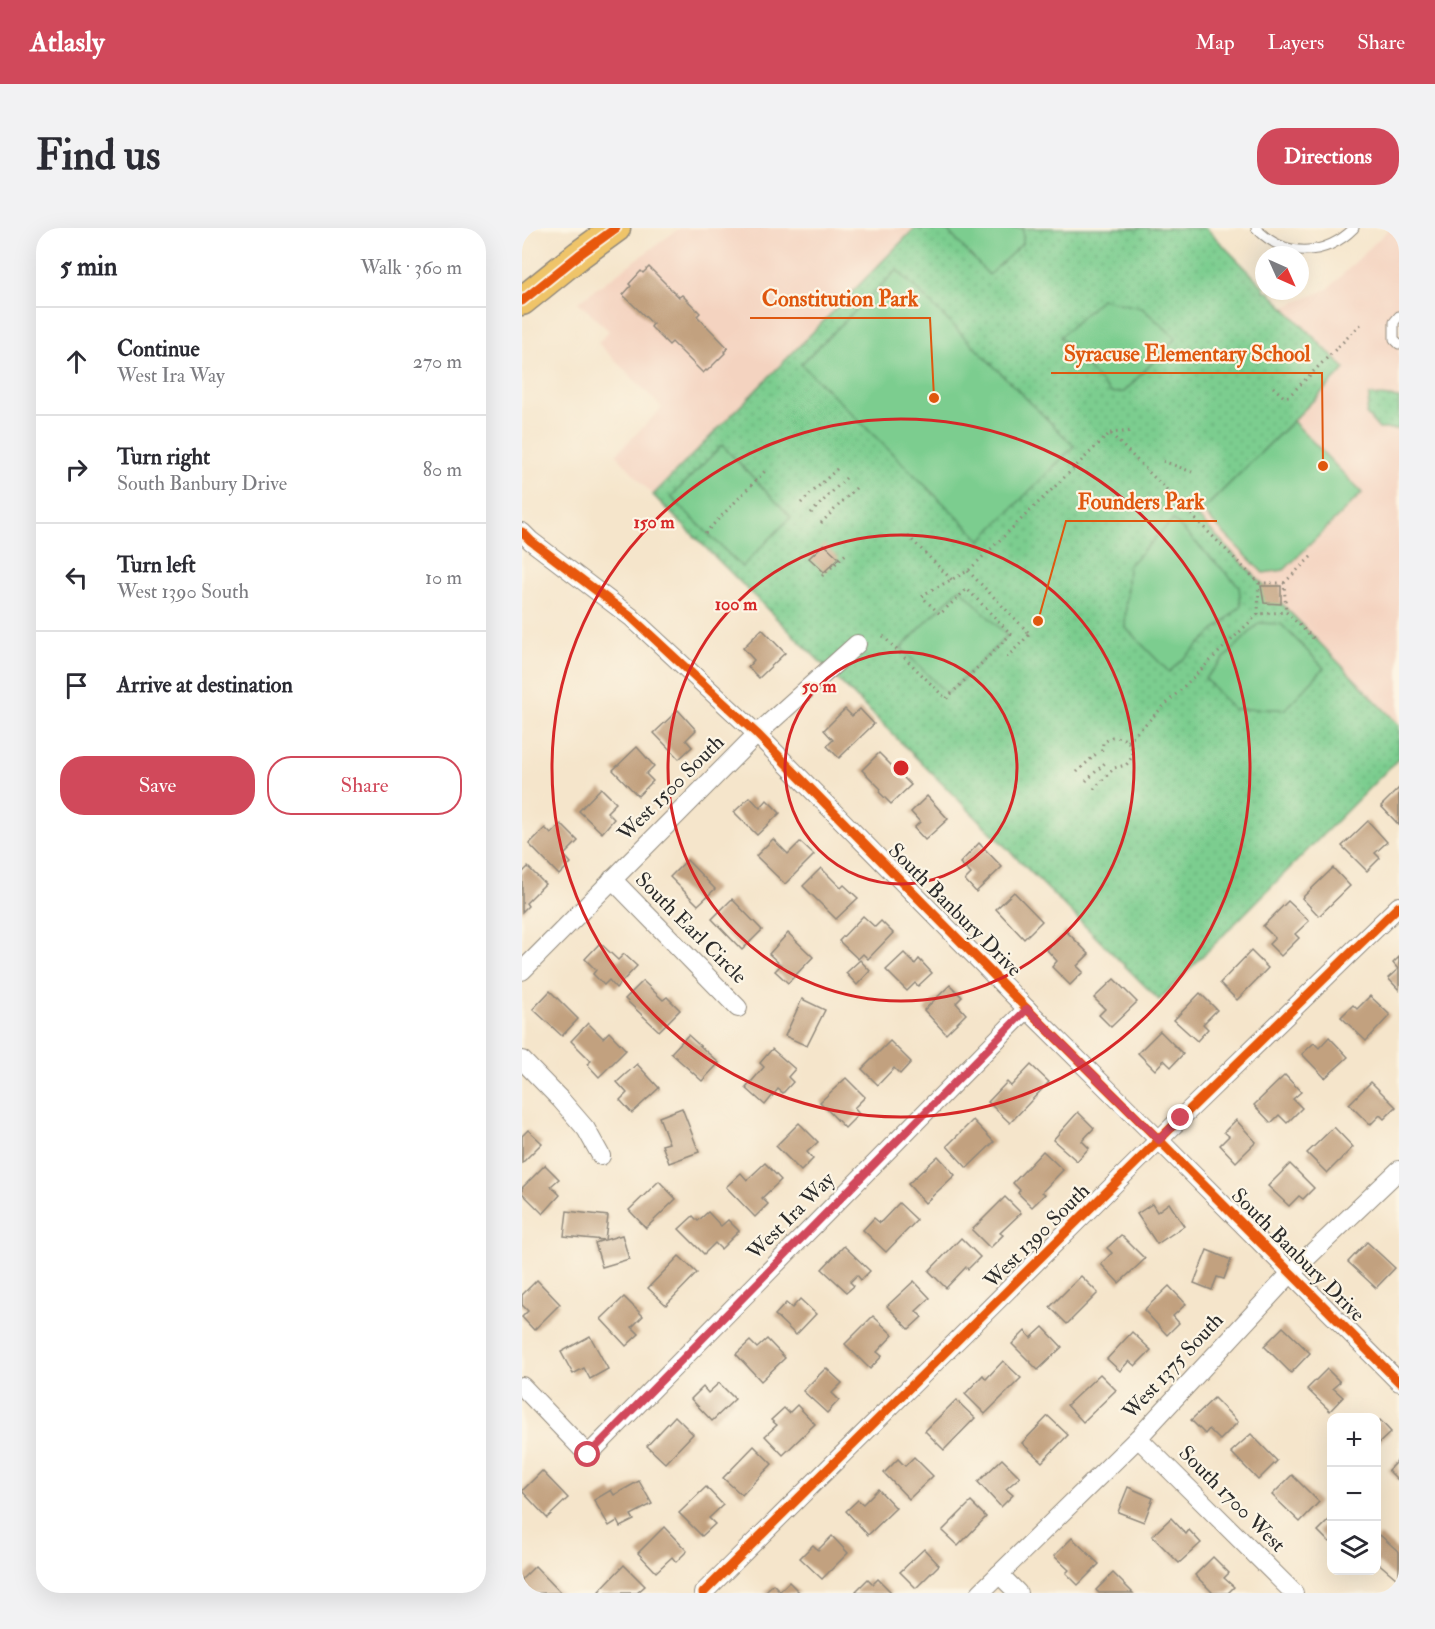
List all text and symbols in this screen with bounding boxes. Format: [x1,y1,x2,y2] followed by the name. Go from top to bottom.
[30,25,104,60] text: Atlasly
[1195,29,1235,56] text: Map
[1268,29,1324,56] text: Layers
[1357,29,1405,56] text: Share
[1257,128,1399,185] button: Directions
[36,130,160,182] text: Find us
[1255,246,1309,300] north arrow
[60,251,117,283] text: 5 min
[360,255,462,280] text: Walk · 360 m
[750,278,930,318] callout: Constitution Park
[762,285,919,313] text: Constitution Park
[1051,333,1322,373] callout: Syracuse Elementary School
[117,335,200,363] text: Continue
[1064,340,1311,369] text: Syracuse Elementary School
[60,345,93,378] icon: ahead
[413,349,462,374] text: 270 m
[117,363,225,388] text: West Ira Way
[117,443,210,471] text: Turn right
[60,453,93,486] icon: right
[423,457,462,482] text: 80 m
[117,471,287,496] text: South Banbury Drive
[1066,481,1217,521] callout: Founders Park
[1078,488,1205,516] text: Founders Park
[633,511,676,534] text: 150 m
[117,551,196,579] text: Turn left
[60,561,93,594] icon: left
[425,565,462,590] text: 10 m
[117,579,249,604] text: West 1390 South
[715,593,758,616] text: 100 m
[60,669,93,702] icon: arrive
[117,671,293,699] text: Arrive at destination
[802,675,837,698] text: 50 m
[611,729,730,848] street label: West 1500 South
[60,756,255,815] button: Save
[267,756,462,815] button: Share
[891,758,911,778] centre of rings
[882,837,1028,983] street label: South Banbury Drive
[629,866,753,990] street label: South Earl Circle
[1167,1104,1193,1130] route end
[741,1166,841,1266] street label: West Ira Way
[978,1177,1096,1295] street label: West 1390 South
[1225,1182,1371,1328] street label: South Banbury Drive
[1116,1307,1229,1426] street label: West 1375 South
[1327,1413,1381,1575] map controls
[1327,1413,1381,1467] button: +
[1173,1440,1291,1558] street label: South 1700 West
[574,1441,600,1467] route start
[1327,1467,1381,1521] button: −
[1327,1521,1381,1575] button: layers

